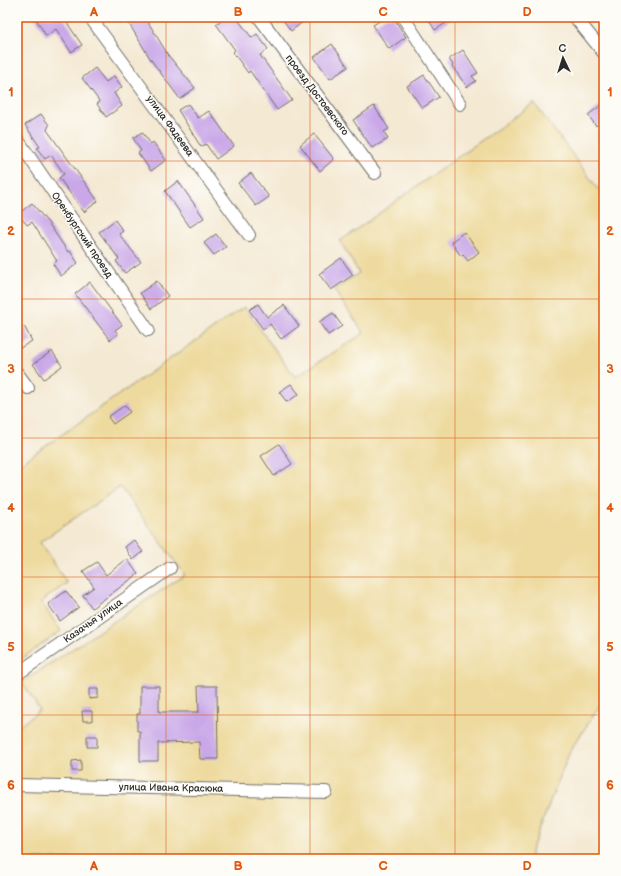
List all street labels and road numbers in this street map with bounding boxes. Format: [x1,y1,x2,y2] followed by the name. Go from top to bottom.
[283,52,351,138] street label: проезд Достоевского
[144,93,196,159] street label: улица Фадеева
[49,190,115,280] street label: Оренбургский проезд
[61,596,125,646] street label: Казачья улица
[119,781,223,795] street label: улица Ивана Красюка

